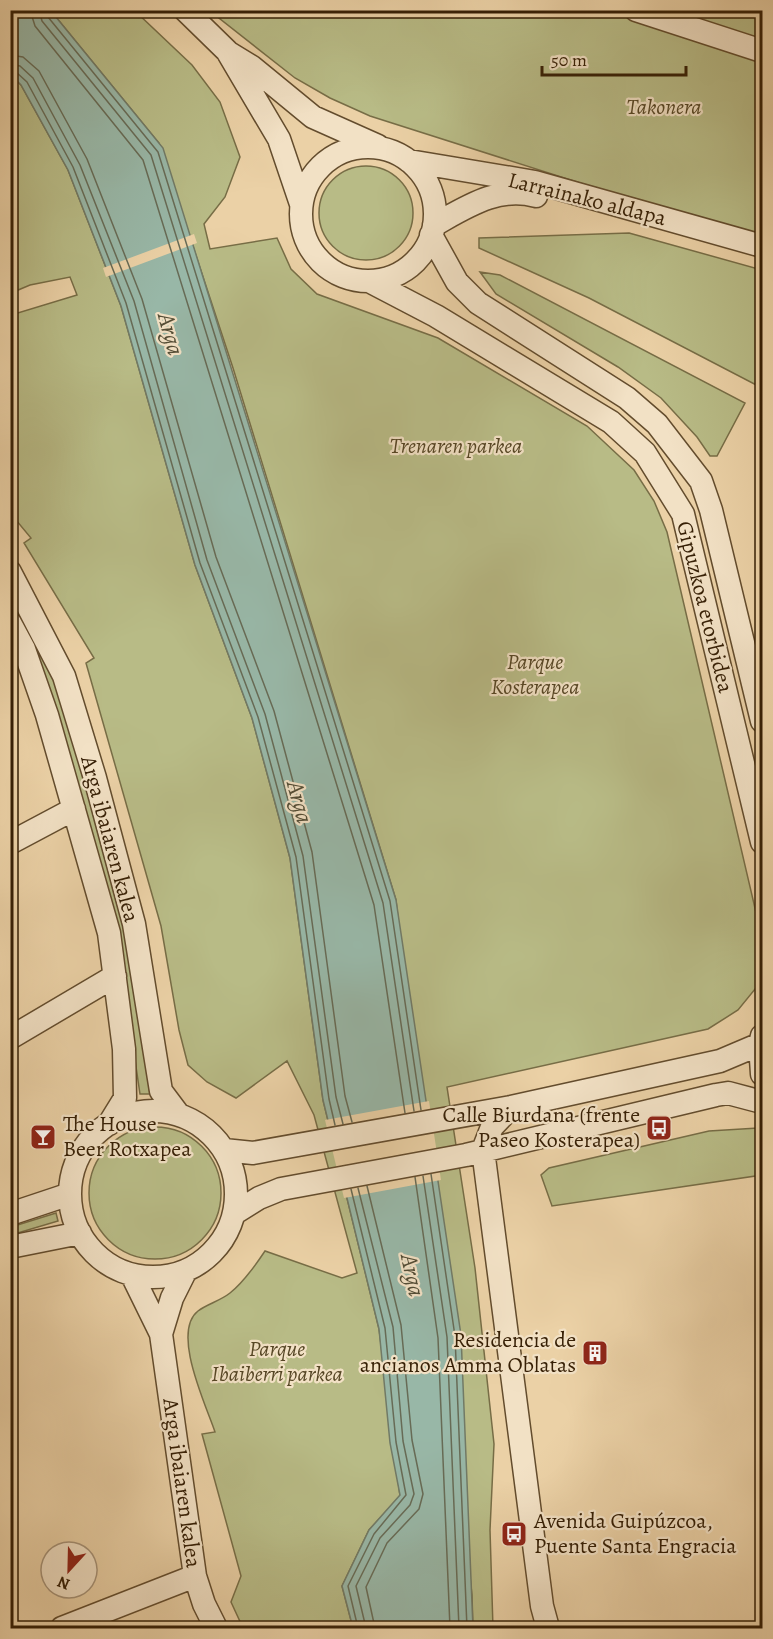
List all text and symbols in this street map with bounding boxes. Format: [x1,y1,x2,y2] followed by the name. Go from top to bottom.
[542,39,686,77] scale bar
[551,48,587,72] text: 50 m
[627,92,701,122] park label: Takonera
[505,165,670,233] street label: Larrainako aldapa
[149,307,192,359] water label: Arga
[390,431,522,461] park label: Trenaren parkea
[669,518,741,697] street label: Gipuzkoa etorbidea
[491,647,579,702] park label: Parque Kosterapea
[73,752,147,926] street label: Arga ibaiaren kalea
[278,775,321,827] water label: Arga
[443,1100,640,1155] place label: Calle Biurdana (frente Paseo Kosterapea)
[63,1109,192,1164] place label: The House Beer Rotxapea
[644,1113,674,1143] bus stop icon: Calle Biurdana (frente Paseo Kosterapea)
[28,1122,58,1152] bar icon: The House Beer Rotxapea
[392,1249,433,1299] water label: Arga
[360,1325,576,1380] place label: Residencia de ancianos Amma Oblatas
[211,1334,343,1389] park label: Parque Ibaiberri parkea
[580,1338,610,1368] building icon: Residencia de ancianos Amma Oblatas
[155,1395,209,1570] street label: Arga ibaiaren kalea
[533,1506,737,1561] place label: Avenida Guipúzcoa, Puente Santa Engracia
[499,1519,529,1549] bus stop icon: Avenida Guipúzcoa, Puente Santa Engracia
[39,1540,99,1600] north arrow
[54,1570,73,1595] text: N

